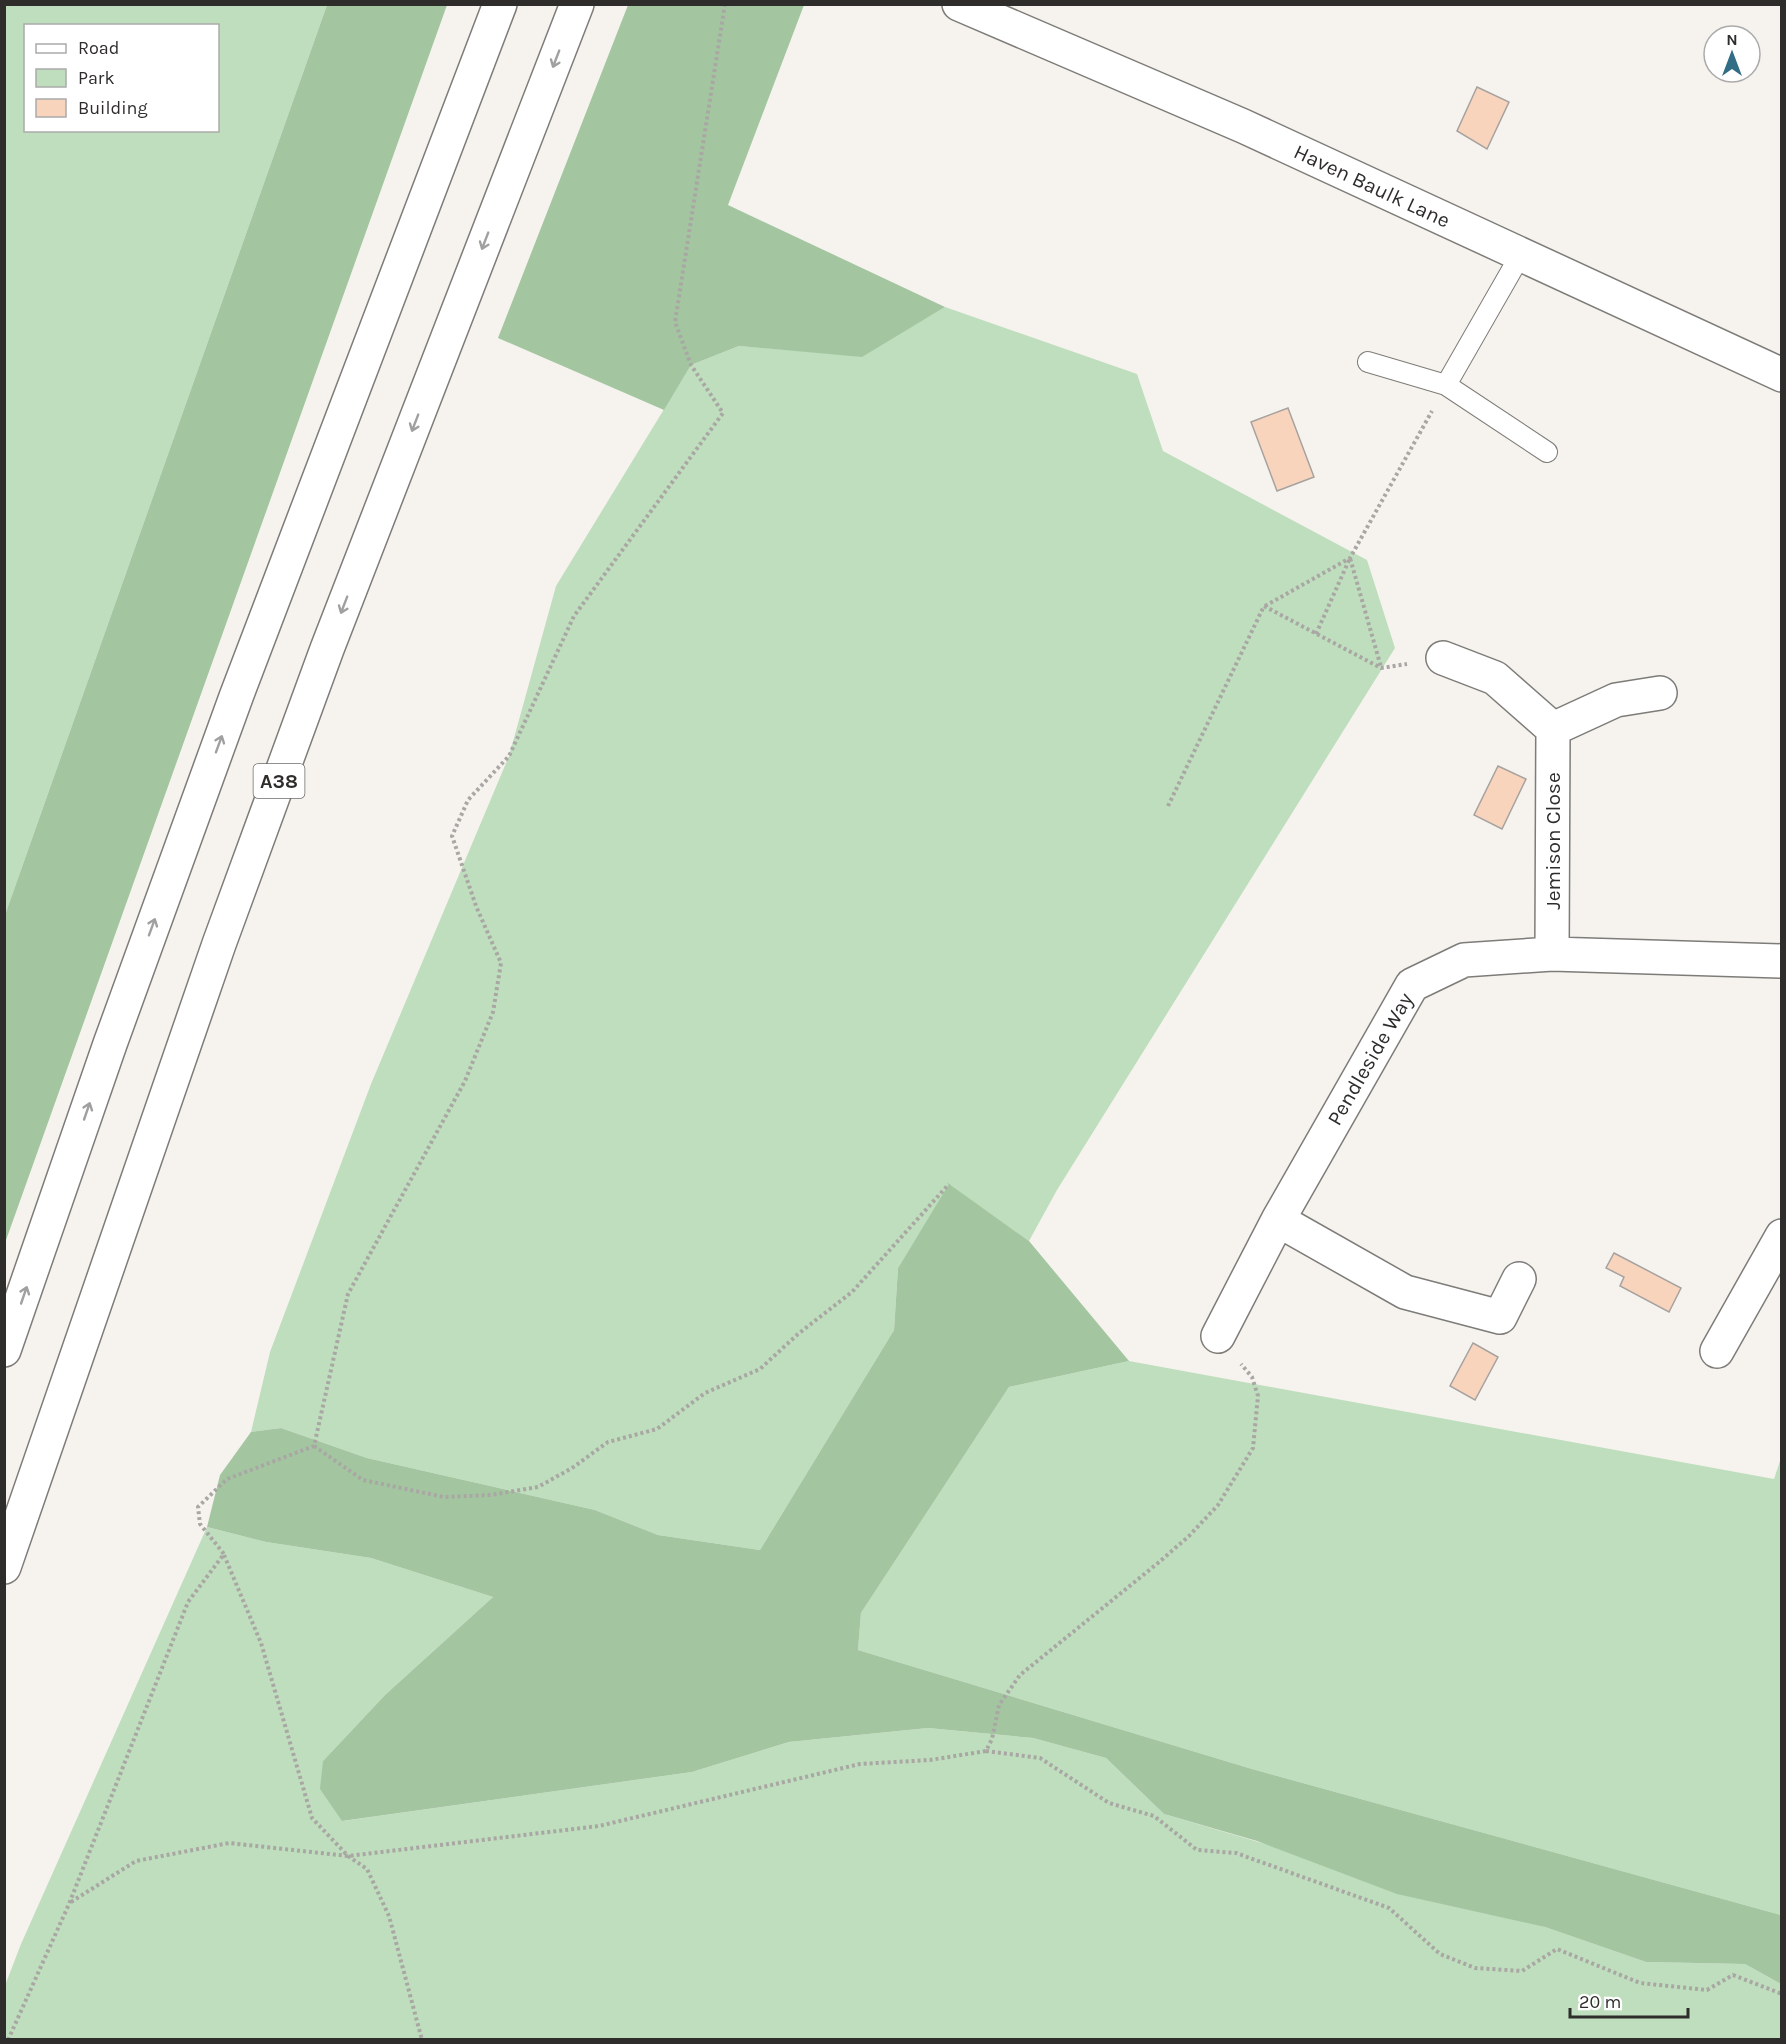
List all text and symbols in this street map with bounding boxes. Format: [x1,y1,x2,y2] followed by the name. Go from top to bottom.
[24,24,219,132] legend
[1702,24,1762,84] north arrow
[1726,30,1738,49] text: N
[78,37,119,59] text: Road
[550,49,561,68] one-way arrow
[78,67,115,89] text: Park
[78,97,148,119] text: Building
[1290,139,1454,233] street label: Haven Baulk Lane
[479,231,490,250] one-way arrow
[409,413,420,432] one-way arrow
[338,595,349,613] one-way arrow
[214,735,225,754] one-way arrow
[254,764,304,798] road number: A38
[1541,772,1565,910] street label: Jemison Close
[148,918,159,937] one-way arrow
[1322,988,1418,1130] street label: Pendleside Way
[82,1102,93,1121] one-way arrow
[19,1286,30,1305] one-way arrow
[1570,1981,1688,2019] scale bar
[1579,1991,1621,2013] text: 20 m

